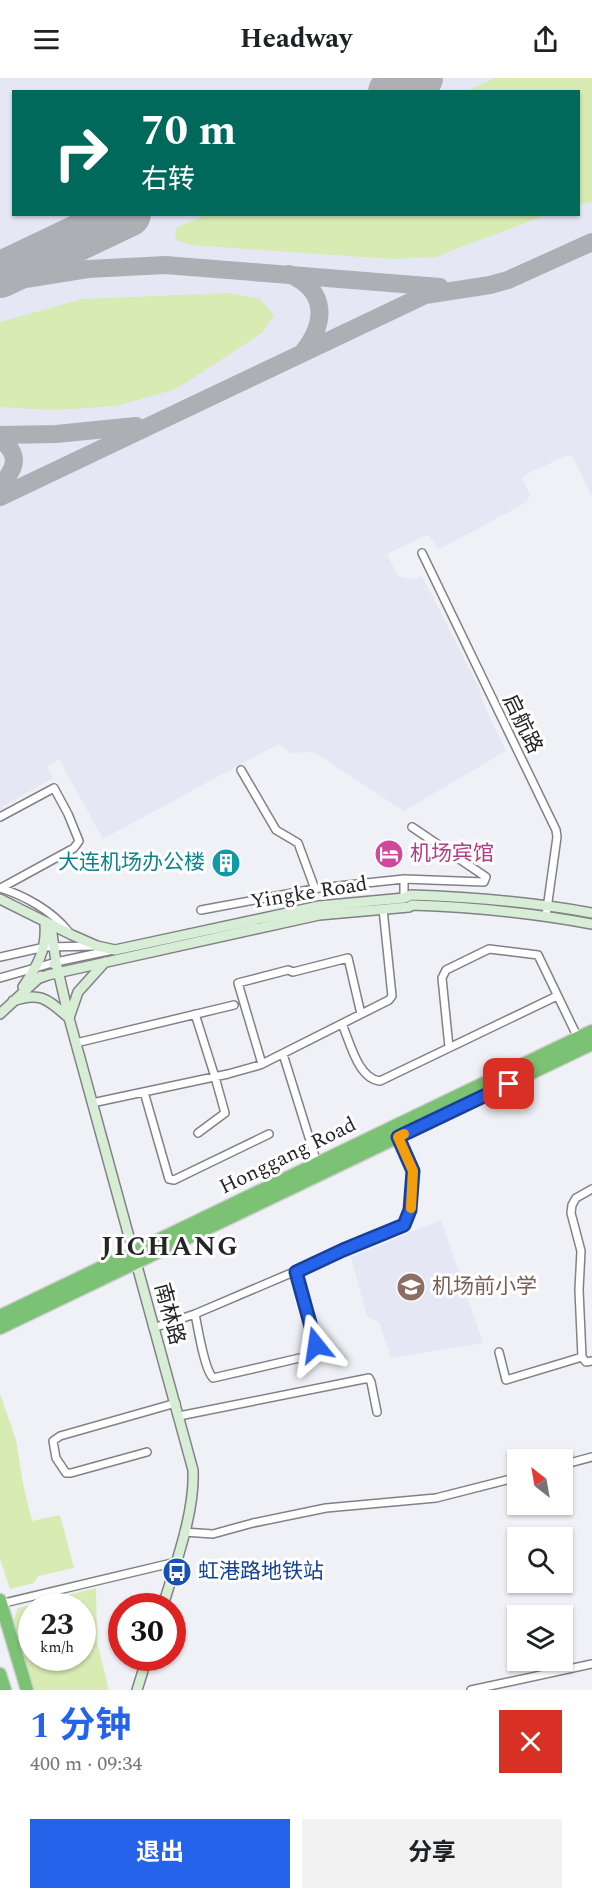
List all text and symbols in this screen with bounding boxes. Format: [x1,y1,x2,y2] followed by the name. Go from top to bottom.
[240,18,352,60] text: Headway
[30,23,63,56] icon: menu
[529,23,562,56] icon: share
[141,100,236,163] text: 70 m
[42,114,120,192] icon: right
[141,159,195,201] text: 右转
[494,689,550,759] street label: 启航路
[373,838,405,870] hotel icon: 机场宾馆
[410,838,494,870] place label: 机场宾馆
[58,847,205,879] place label: 大连机场办公楼
[210,847,242,879] building icon: 大连机场办公楼
[248,868,370,918] street label: Yingke Road
[483,1058,534,1109] pin
[492,1067,525,1100] icon: arrive
[214,1109,362,1203] street label: Honggang Road
[101,1226,239,1268] district label: JICHANG
[395,1271,427,1303] school or university icon: 机场前小学
[432,1271,537,1303] place label: 机场前小学
[145,1279,193,1349] street label: 南林路
[284,1313,348,1377] position arrow
[507,1449,573,1515] north arrow
[507,1449,573,1671] map controls
[507,1527,573,1593] button: search
[161,1556,193,1588] bus stop icon: 虹港路地铁站
[198,1556,324,1588] place label: 虹港路地铁站
[108,1593,186,1671] speed limit sign: 30
[40,1602,74,1648] text: 23
[507,1605,573,1671] button: layers
[40,1636,74,1659] text: km/h
[30,1699,131,1754] text: 1 分钟
[499,1710,562,1773] button: close
[30,1749,142,1779] text: 400 m · 09:34
[30,1819,290,1888] button: 退出
[302,1819,562,1888] button: 分享

